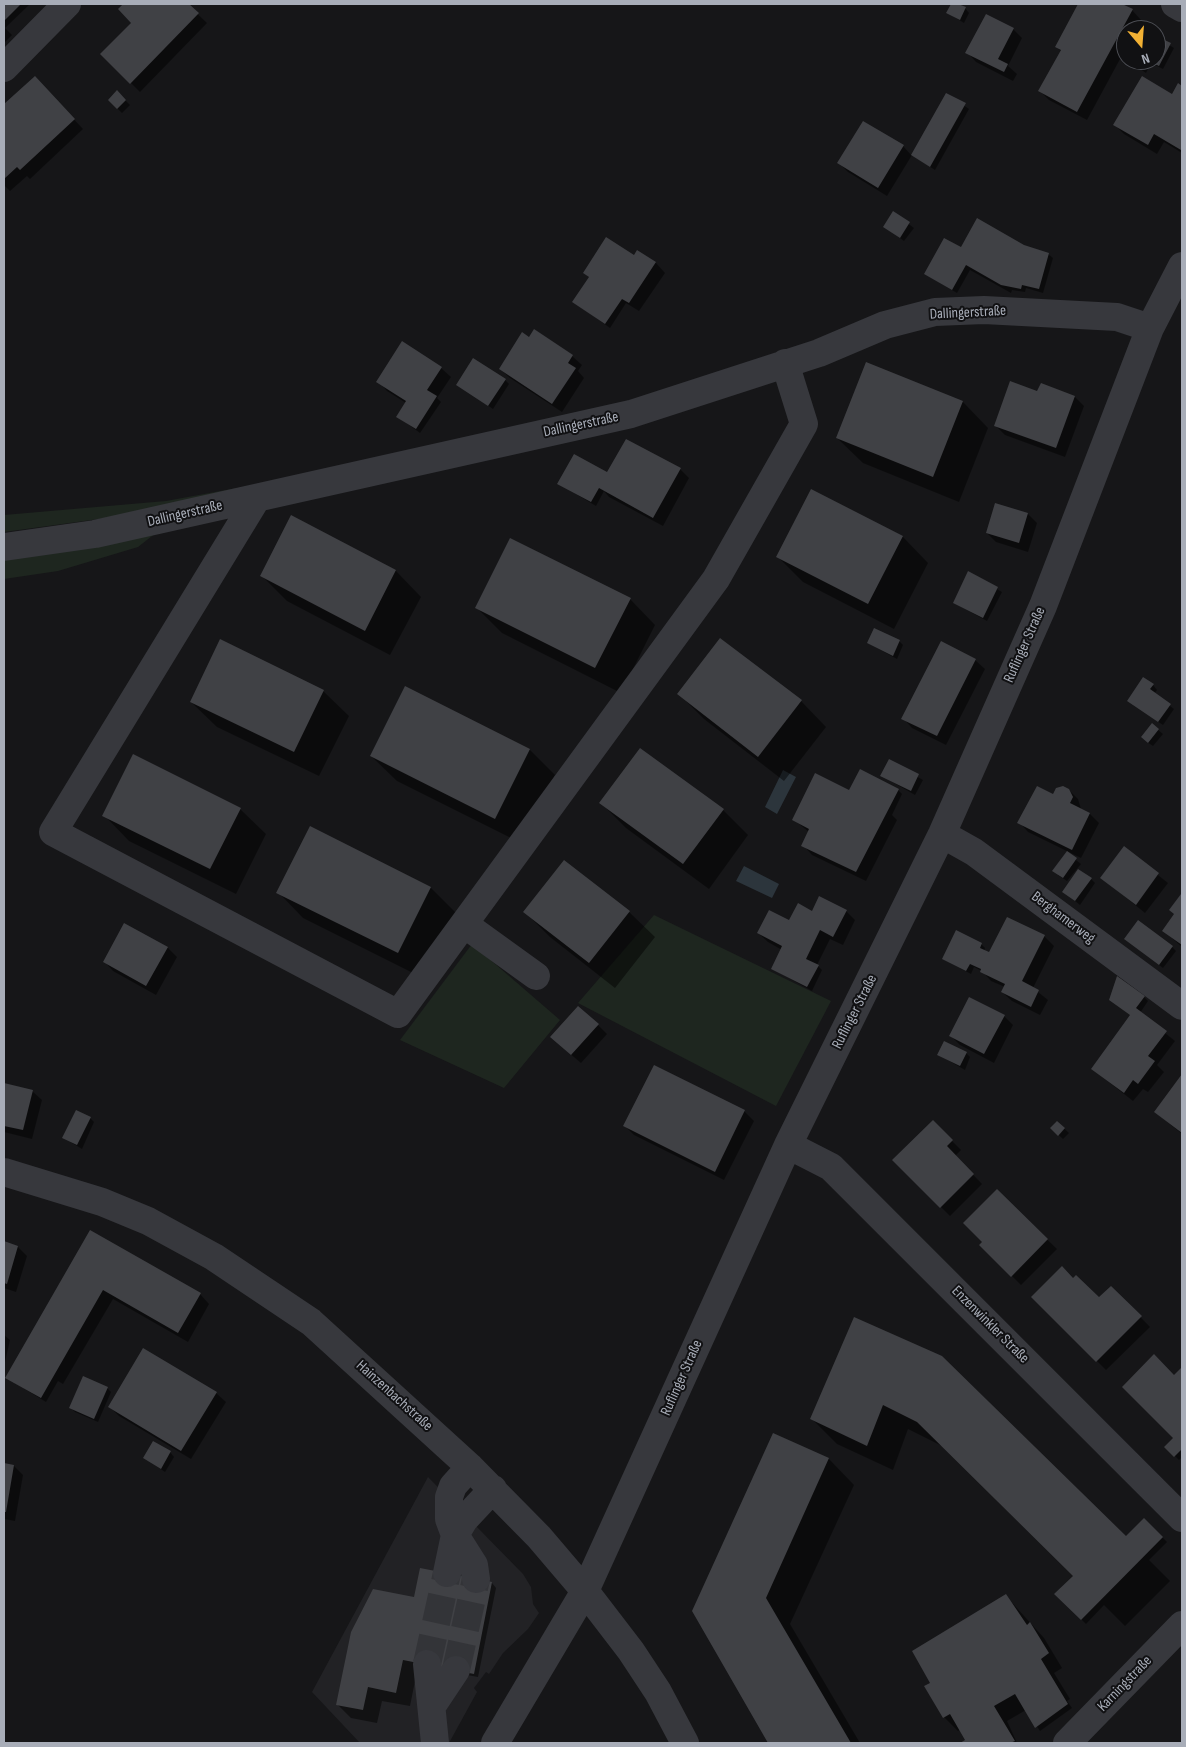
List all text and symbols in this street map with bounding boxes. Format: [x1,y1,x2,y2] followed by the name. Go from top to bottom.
[1116,20,1166,70] north arrow
[1139,50,1152,68] text: N
[929,302,1007,324] street label: Dallingerstraße
[542,408,620,442] street label: Dallingerstraße
[146,497,224,531] street label: Dallingerstraße
[1000,604,1050,686] street label: Ruflinger Straße
[1027,888,1099,948] street label: Berghamerweg
[829,972,881,1052] street label: Ruflinger Straße
[947,1282,1033,1368] street label: Enzenwinkler Straße
[657,1337,707,1419] street label: Ruflinger Straße
[352,1357,436,1435] street label: Hainzenbachstraße
[1094,1652,1156,1716] street label: Karningstraße

